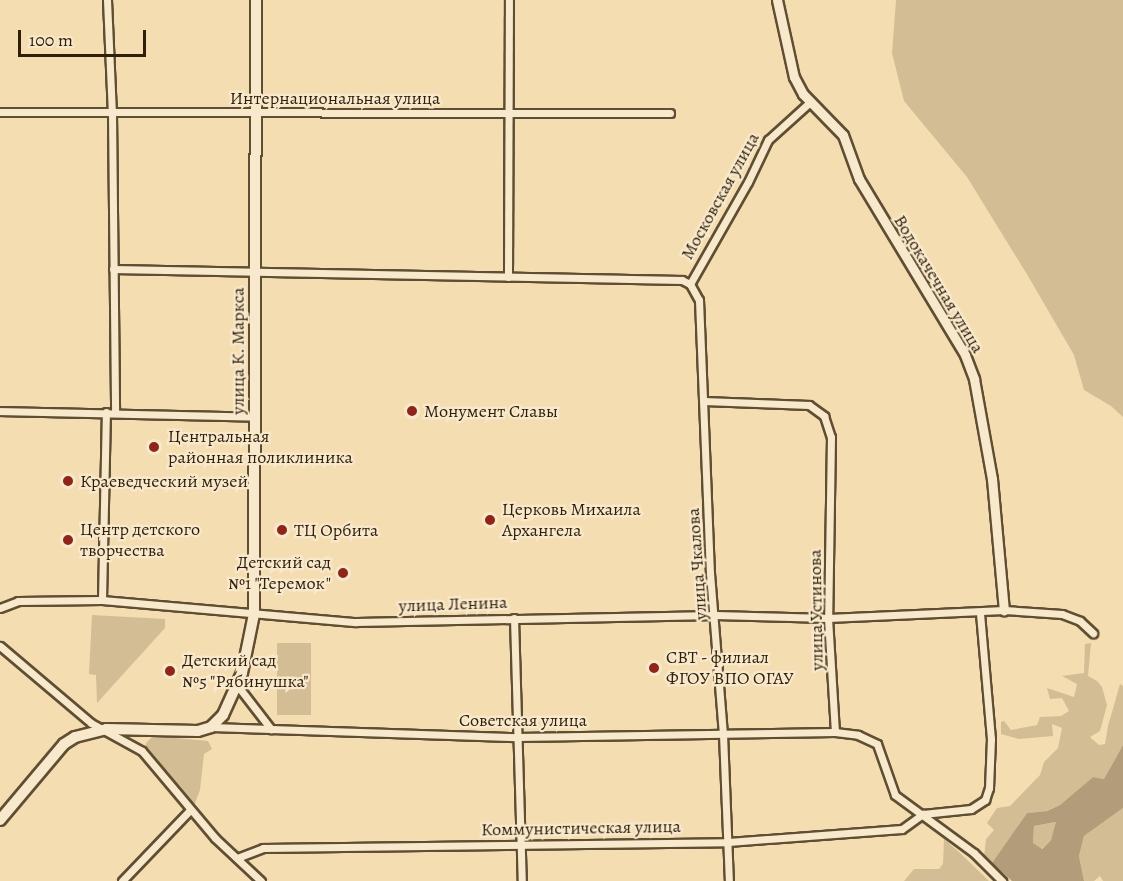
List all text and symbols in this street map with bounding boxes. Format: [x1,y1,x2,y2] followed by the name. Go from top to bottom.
[21,18,148,56] scale bar
[29,28,73,52] text: 100 m
[230,87,440,109] street label: Интернациональная улица
[676,129,764,263] street label: Московская улица
[889,211,989,357] street label: Водокачечная улица
[227,287,249,415] street label: улица К. Маркса
[424,400,558,422] place label: Монумент Славы
[405,404,419,418] marker: Монумент Славы
[168,426,353,468] place label: Центральная районная поликлиника
[145,438,163,456] marker: Центральная районная поликлиника
[80,470,248,492] place label: Краеведческий музей
[61,474,75,488] marker: Краеведческий музей
[502,499,641,542] place label: Церковь Михаила Архангела
[682,507,712,621] street label: улица Чкалова
[483,513,497,527] marker: Церковь Михаила Архангела
[80,519,200,562] place label: Центр детского творчества
[294,519,378,541] place label: ТЦ Орбита
[275,523,289,537] marker: ТЦ Орбита
[61,533,75,547] marker: Центр детского творчества
[804,549,828,671] street label: улица Устинова
[228,552,331,594] place label: Детский сад №1 "Теремок"
[336,566,350,580] marker: Детский сад №1 "Теремок"
[398,591,508,617] street label: улица Ленина
[666,647,794,690] place label: СВТ - филиал ФГОУ ВПО ОГАУ
[182,650,309,692] place label: Детский сад №5 "Рябинушка"
[647,661,661,675] marker: СВТ - филиал ФГОУ ВПО ОГАУ
[163,664,177,678] marker: Детский сад №5 "Рябинушка"
[459,709,587,731] street label: Советская улица
[481,815,681,841] street label: Коммунистическая улица

